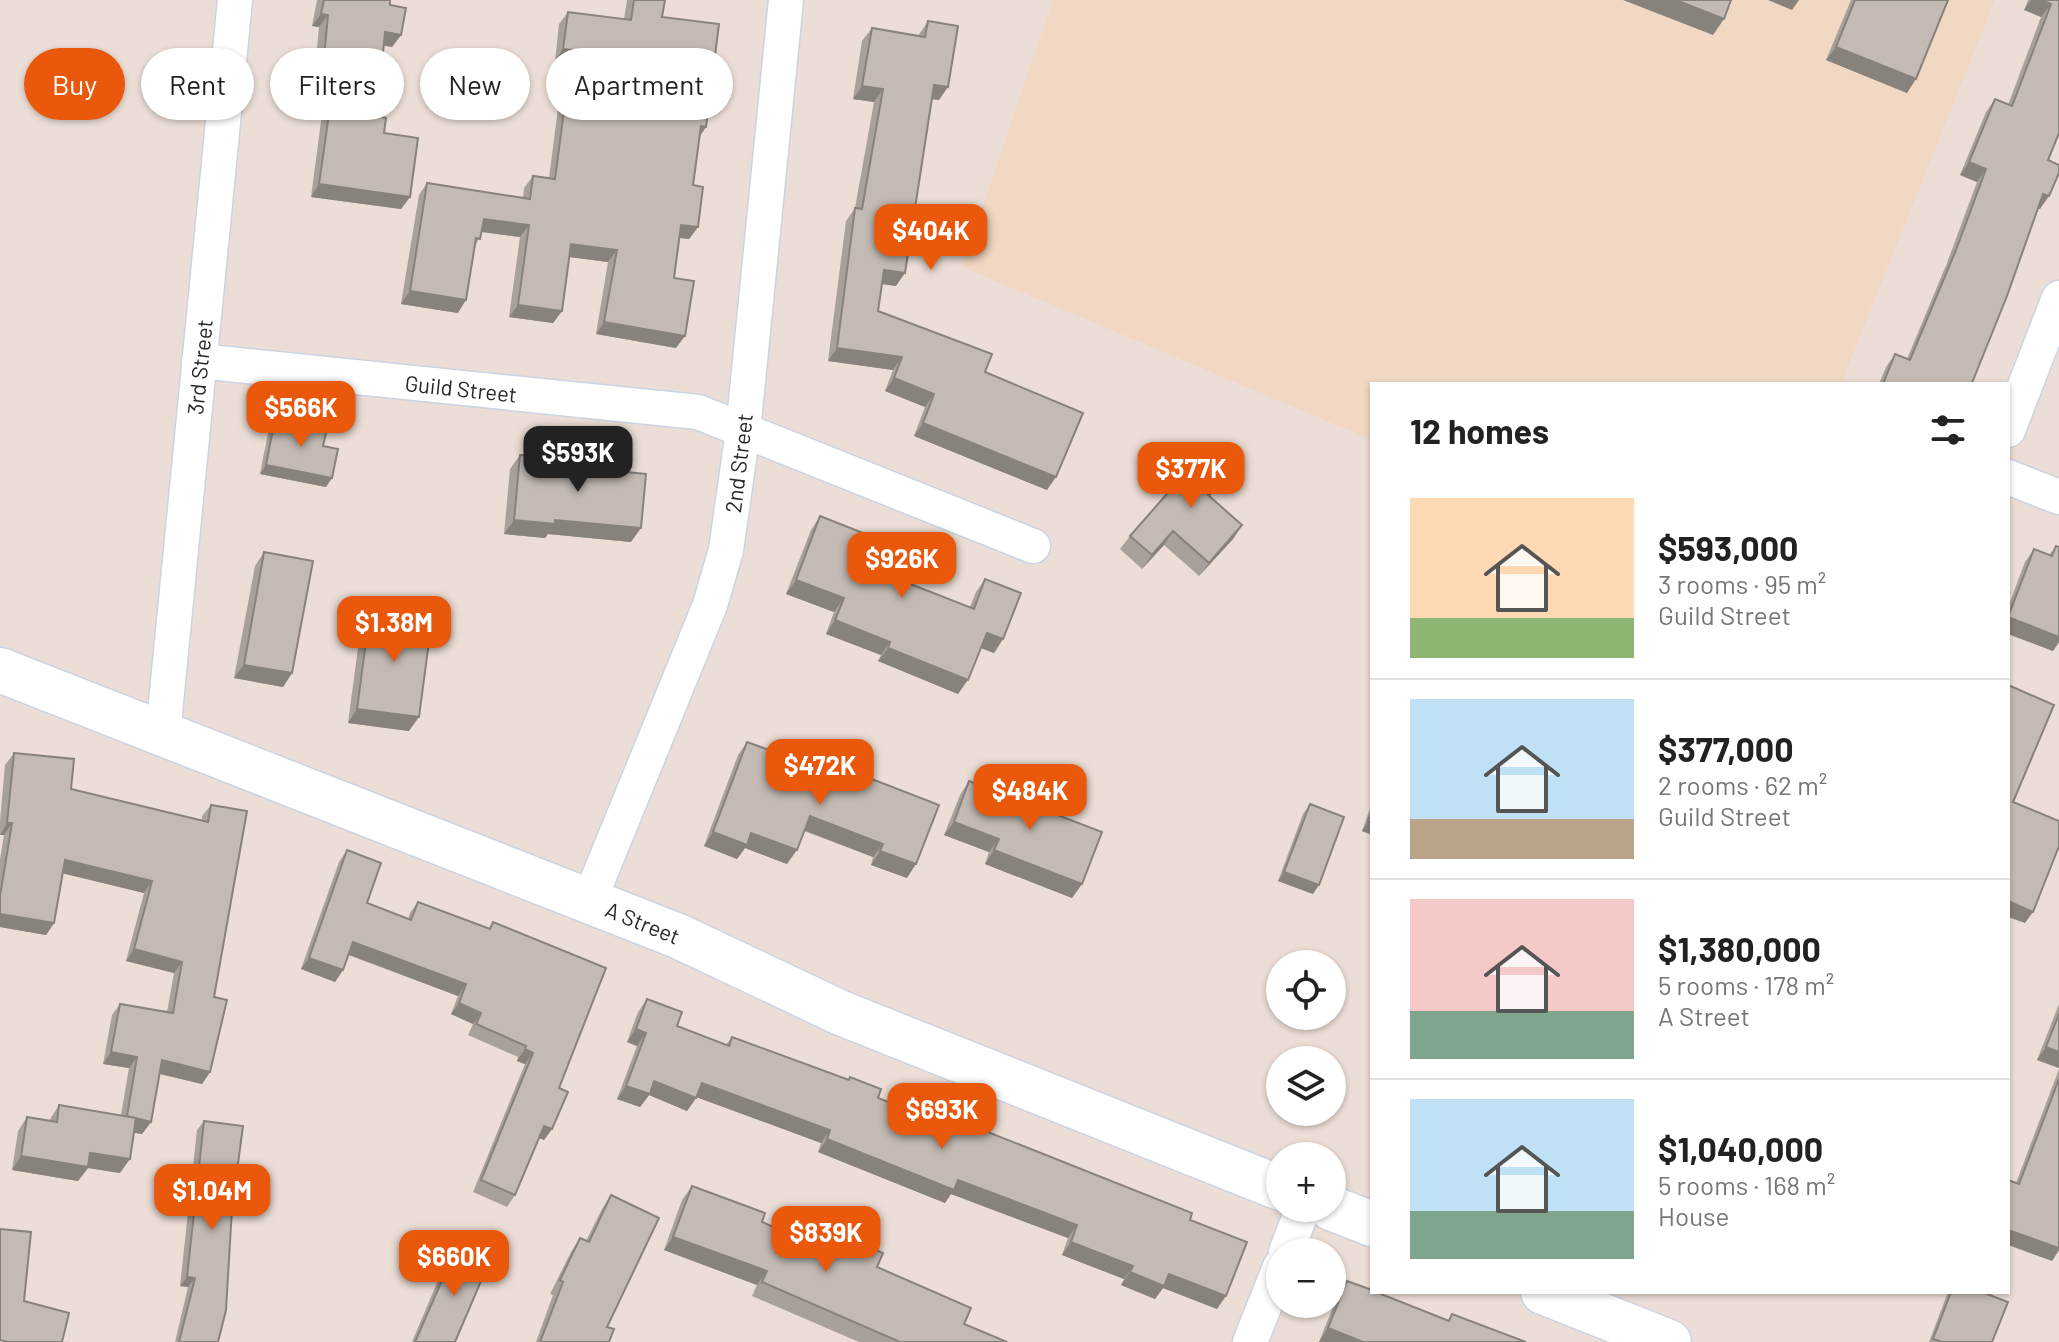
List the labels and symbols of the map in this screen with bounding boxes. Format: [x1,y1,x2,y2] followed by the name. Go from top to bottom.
[875,204,987,272] pin: $404K
[181,318,217,416] street label: 3rd Street
[404,369,518,407] street label: Guild Street
[245,381,357,449] pin: $566K
[719,412,757,514] street label: 2nd Street
[522,426,634,494] pin: $593K
[1135,442,1247,510] pin: $377K
[846,532,958,600] pin: $926K
[329,596,459,664] pin: $1.38M
[764,739,876,807] pin: $472K
[974,764,1086,832] pin: $484K
[602,895,684,949] street label: A Street
[886,1083,998,1151] pin: $693K
[147,1164,277,1232] pin: $1.04M
[770,1206,882,1274] pin: $839K
[398,1230,510,1298] pin: $660K

